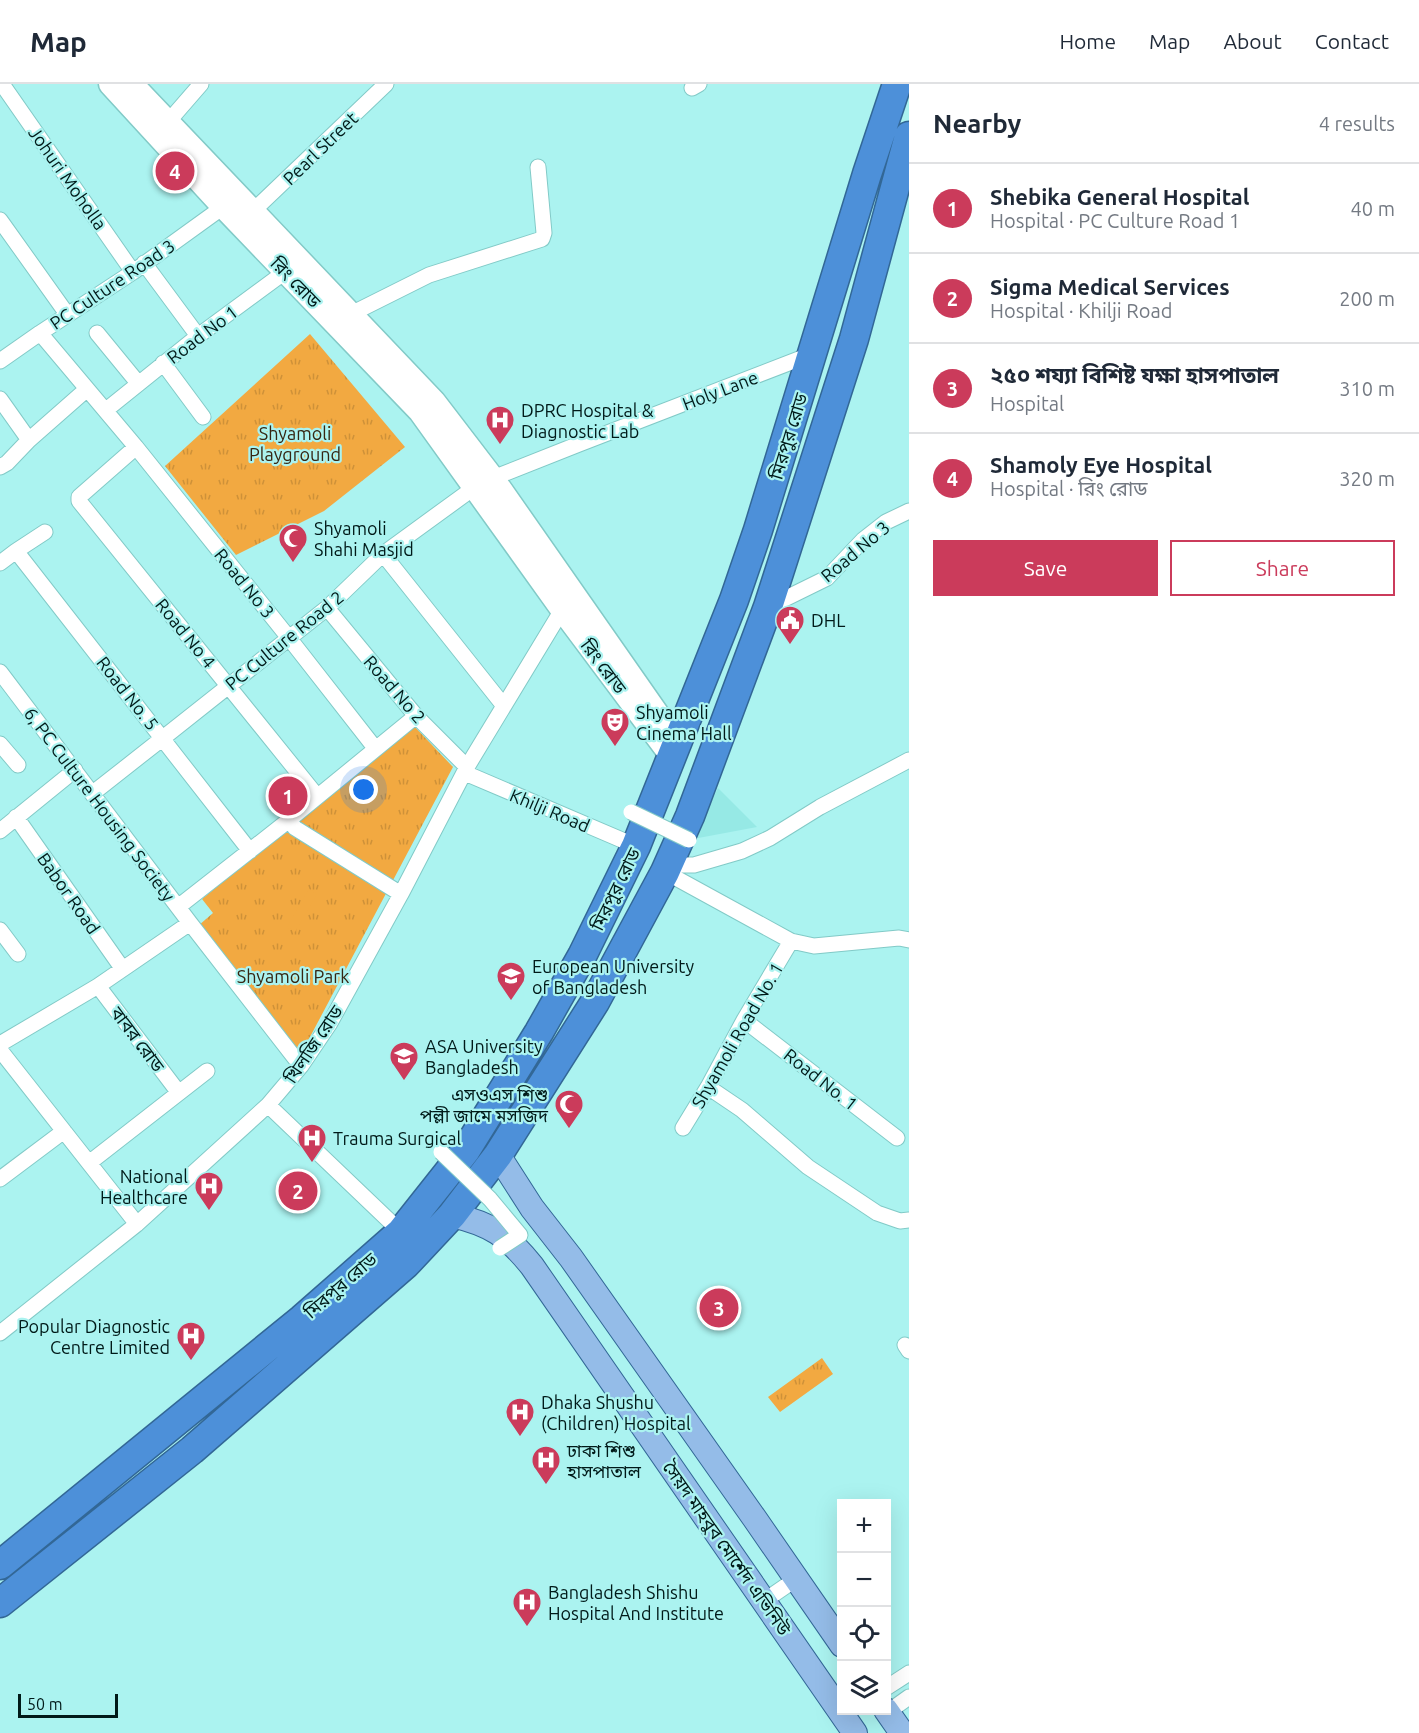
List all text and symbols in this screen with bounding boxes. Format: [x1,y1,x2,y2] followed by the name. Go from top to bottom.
[30,26,87,57] text: Map
[1059,29,1116,53] text: Home
[1149,29,1190,53] text: Map
[1223,29,1282,53] text: About
[1315,29,1389,53] text: Contact
[279,108,361,188] street label: Pearl Street
[933,109,1021,138] text: Nearby
[1319,112,1395,135] text: 4 results
[25,123,111,233] street label: Johuri Moholla
[156,148,195,194] pin: 4
[990,184,1249,209] text: Shebika General Hospital
[947,197,958,220] text: 1
[1351,197,1395,220] text: 40 m
[990,209,1240,232] text: Hospital · PC Culture Road 1
[46,235,178,333] street label: PC Culture Road 3
[266,252,325,312] street label: রিং রোড
[990,274,1230,299] text: Sigma Medical Services
[947,287,958,310] text: 2
[1339,287,1395,310] text: 200 m
[990,299,1172,322] text: Hospital · Khilji Road
[163,301,241,367] street label: Road No 1
[990,362,1279,387] text: ২৫০ শয্যা বিশিষ্ট যক্ষা হাসপাতাল
[679,366,761,414] street label: Holy Lane
[947,377,958,400] text: 3
[1339,377,1395,400] text: 310 m
[765,390,813,483] street label: মিরপুর রোড
[990,392,1064,415] text: Hospital
[521,400,654,441] place label: DPRC Hospital & Diagnostic Lab
[484,404,516,446] hospital icon: DPRC Hospital & Diagnostic Lab
[249,423,341,464] park label: Shyamoli Playground
[990,452,1212,477] text: Shamoly Eye Hospital
[947,467,958,490] text: 4
[1339,467,1395,490] text: 320 m
[990,477,1148,500] text: Hospital · রিং রোড
[817,517,893,585] street label: Road No 3
[314,518,414,559] place label: Shyamoli Shahi Masjid
[277,522,309,564] mosque icon: Shyamoli Shahi Masjid
[933,540,1158,596] button: Save
[1170,540,1395,596] button: Share
[211,544,279,622] street label: Road No 3
[221,586,347,694] street label: PC Culture Road 2
[152,594,220,672] street label: Road No 4
[774,604,806,646] public building icon: DHL
[811,610,845,630] place label: DHL
[577,634,631,697] street label: রিং রোড
[360,651,430,727] street label: Road No 2
[93,652,163,734] street label: Road No. 5
[636,702,732,743] place label: Shyamoli Cinema Hall
[21,703,180,905] street label: 6, PC Culture Housing Society
[599,706,631,748] theatre icon: Shyamoli Cinema Hall
[268,774,308,818] pin: 1
[349,775,378,804] your location
[507,784,593,836] street label: Khilji Road
[586,844,645,935] street label: মিরপুর রোড
[34,849,104,937] street label: Babor Road
[532,956,694,997] place label: European University of Bangladesh
[687,959,787,1111] street label: Shyamoli Road No. 1
[495,960,527,1002] school or university icon: European University of Bangladesh
[237,966,349,986] park label: Shyamoli Park
[279,1001,346,1087] street label: খিলজি রোড
[107,1002,169,1075] street label: বাবর রোড
[425,1036,543,1077] place label: ASA University Bangladesh
[388,1040,420,1082] school or university icon: ASA University Bangladesh
[780,1044,862,1114] street label: Road No. 1
[420,1084,549,1125] place label: এসওএস শিশু পল্লী জামে মসজিদ
[553,1088,585,1130] mosque icon: এসওএস শিশু পল্লী জামে মসজিদ
[296,1122,328,1164] hospital icon: Trauma Surgical
[333,1128,461,1148] place label: Trauma Surgical
[100,1166,188,1207] place label: National Healthcare
[278,1168,318,1214] pin: 2
[193,1170,225,1212] hospital icon: National Healthcare
[299,1248,382,1324] street label: মিরপুর রোড
[700,1286,738,1330] pin: 3
[18,1316,170,1357] place label: Popular Diagnostic Centre Limited
[175,1320,207,1362] hospital icon: Popular Diagnostic Centre Limited
[541,1392,691,1434] place label: Dhaka Shushu (Children) Hospital
[504,1396,536,1438] hospital icon: Dhaka Shushu (Children) Hospital
[566,1440,642,1481] place label: ঢাকা শিশু হাসপাতাল
[530,1444,562,1486] hospital icon: ঢাকা শিশু হাসপাতাল
[657,1456,795,1640] street label: সৈয়দ মাহবুব মোর্শেদ এভিনিউ
[837,1499,891,1715] map controls
[837,1499,891,1553] button: +
[837,1553,891,1607] button: −
[548,1582,724,1623] place label: Bangladesh Shishu Hospital And Institute
[511,1586,543,1628] hospital icon: Bangladesh Shishu Hospital And Institute
[837,1607,891,1661] button: locate
[837,1661,891,1715] button: layers
[18,1691,118,1718] scale bar
[27,1695,63,1713] text: 50 m

